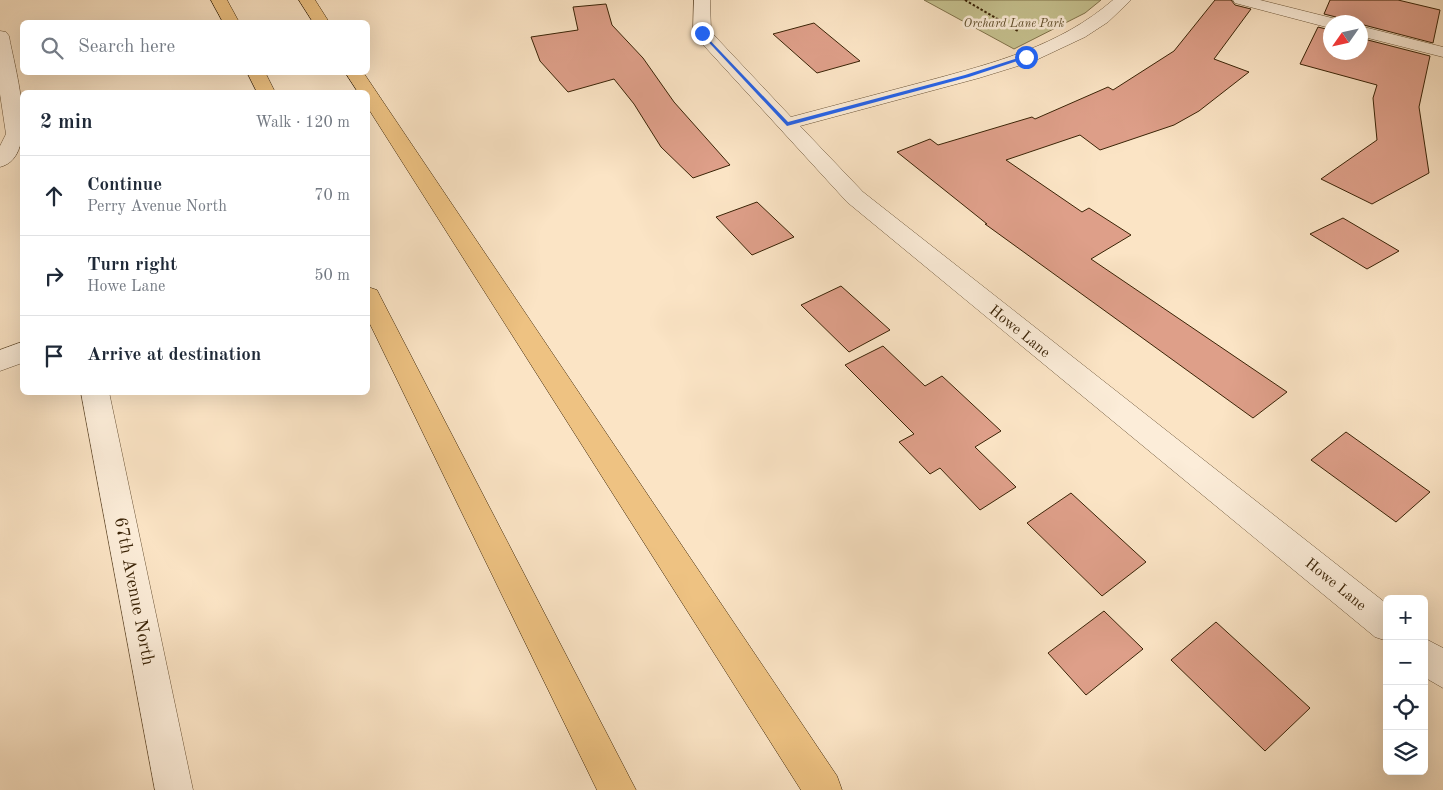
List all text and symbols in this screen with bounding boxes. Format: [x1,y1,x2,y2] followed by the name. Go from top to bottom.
[1323,15,1368,60] north arrow
[964,18,1064,30] park label: Orchard Lane Park
[20,20,370,75] search box
[691,22,714,45] route end
[38,34,66,62] icon: search
[78,38,175,57] text: Search here
[1015,46,1038,69] route start
[40,112,93,133] text: 2 min
[255,115,350,131] text: Walk · 120 m
[87,176,162,195] text: Continue
[40,182,68,210] icon: ahead
[314,188,350,204] text: 70 m
[87,199,227,215] text: Perry Avenue North
[87,256,177,275] text: Turn right
[40,262,68,290] icon: right
[314,268,350,284] text: 50 m
[87,279,165,295] text: Howe Lane
[986,303,1052,361] street label: Howe Lane
[40,342,68,370] icon: arrive
[87,346,261,365] text: Arrive at destination
[111,516,157,667] street label: 67th Avenue North
[1302,556,1368,614] street label: Howe Lane
[1383,595,1428,775] map controls
[1383,595,1428,640] button: +
[1383,640,1428,685] button: −
[1383,685,1428,730] button: locate
[1383,730,1428,775] button: layers

